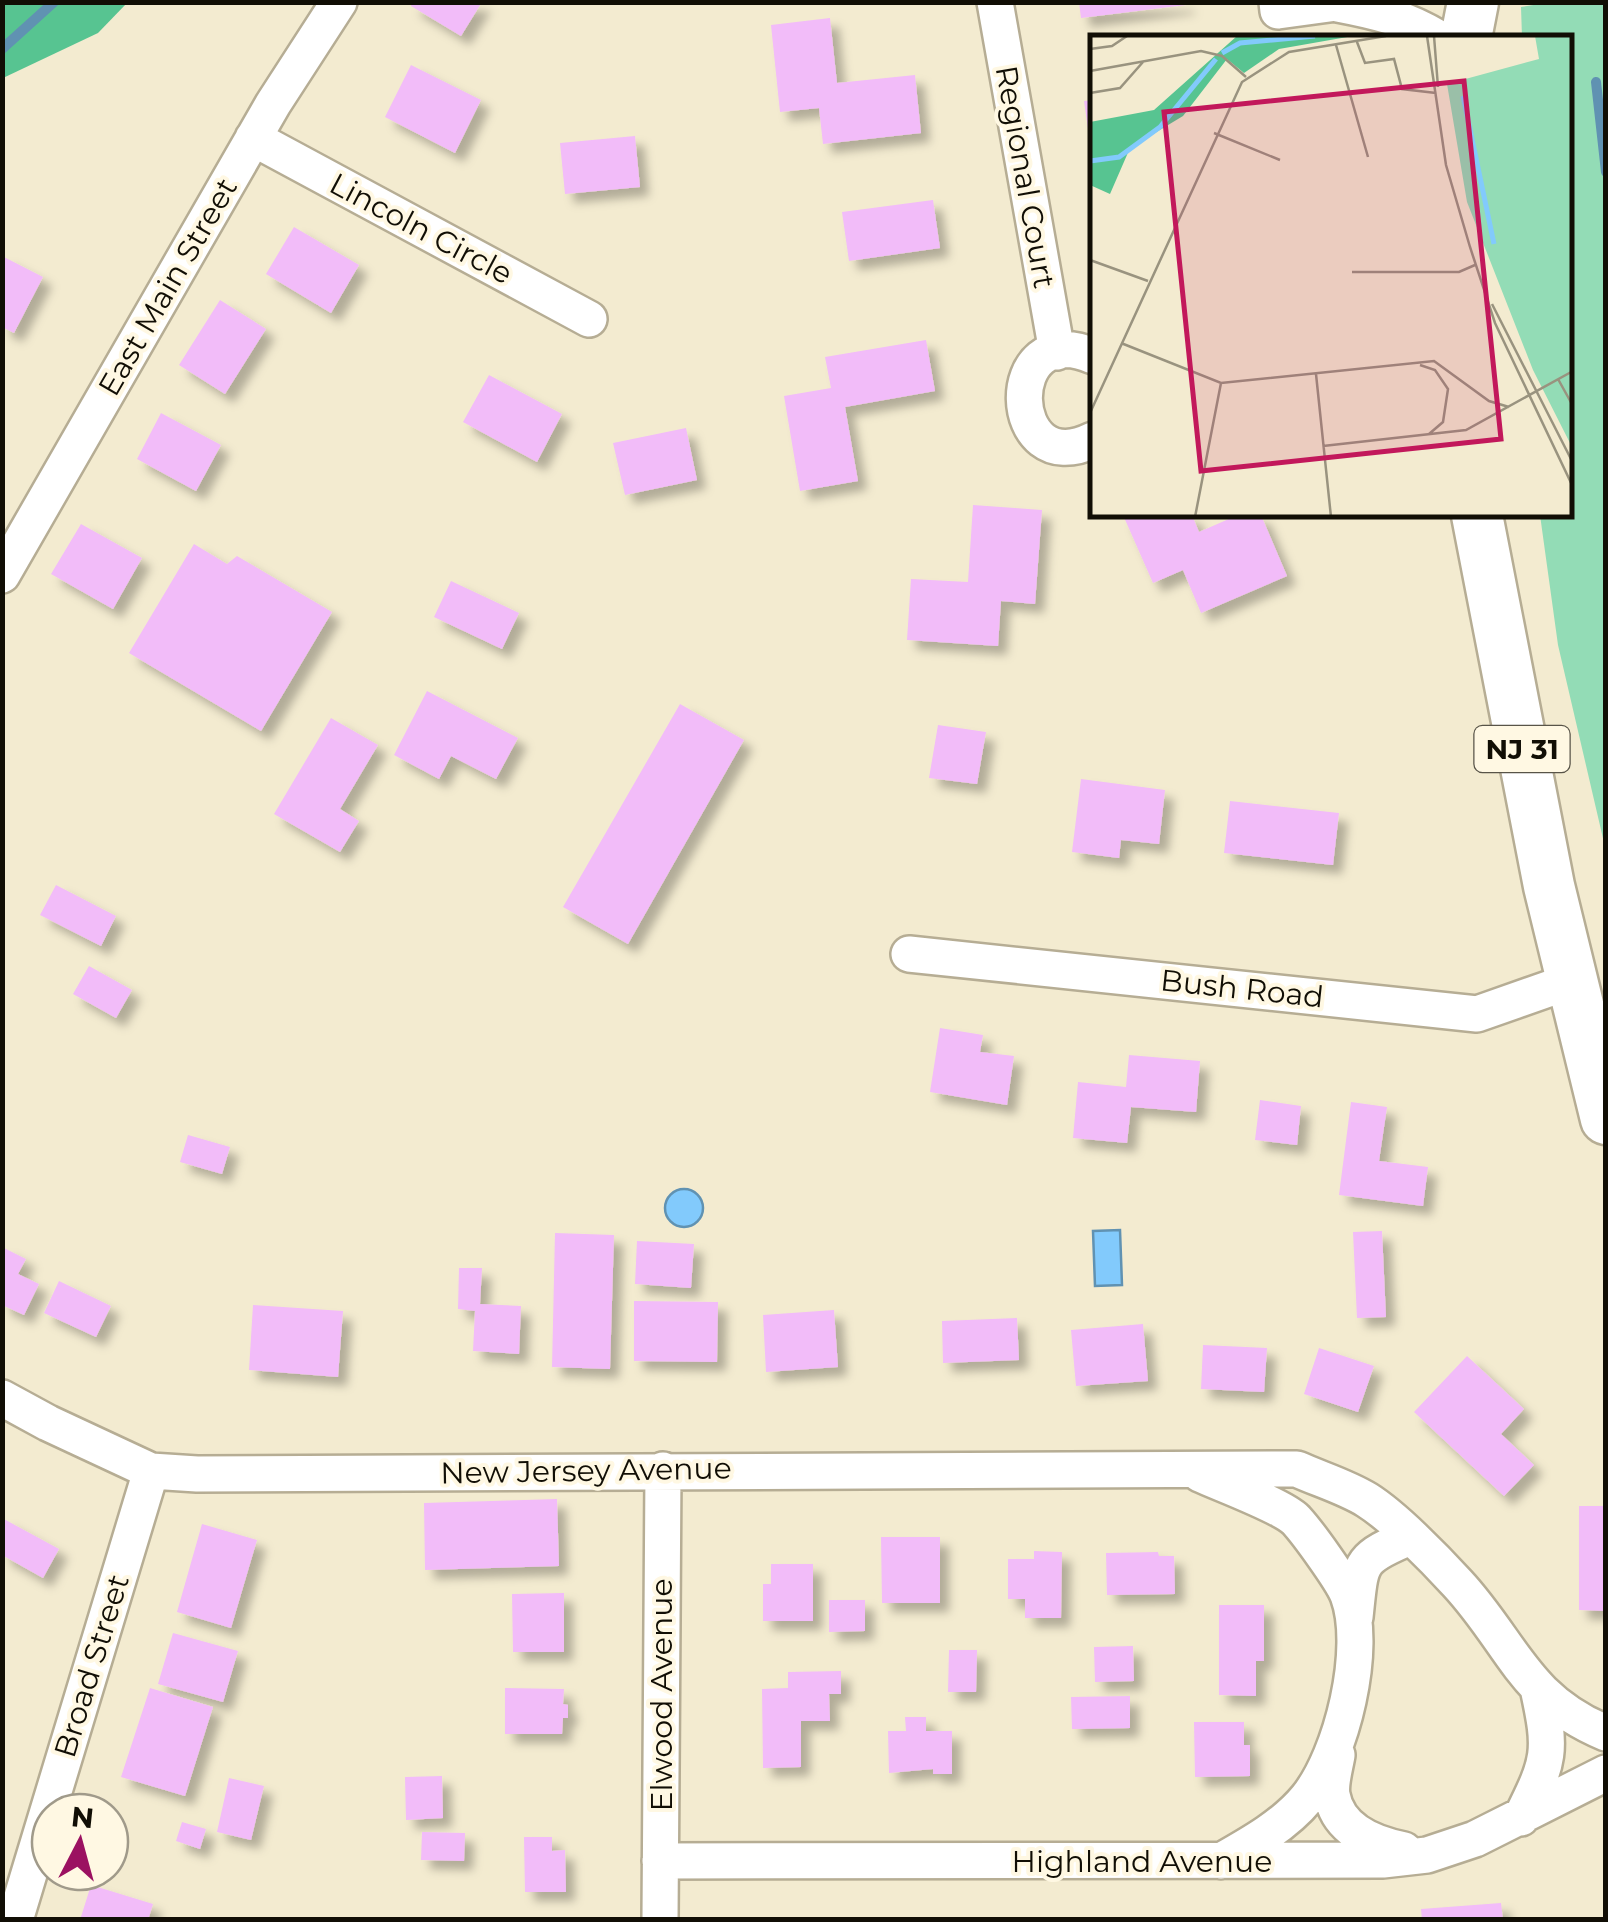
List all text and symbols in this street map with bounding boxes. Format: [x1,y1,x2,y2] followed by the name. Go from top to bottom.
[1090,35,1573,518] inset map
[988,63,1063,291] street label: Regional Court
[324,165,519,292] street label: Lincoln Circle
[90,171,245,402] street label: East Main Street
[1474,726,1570,772] road number: NJ 31
[1159,962,1326,1015] street label: Bush Road
[440,1449,732,1492] street label: New Jersey Avenue
[46,1570,137,1762] street label: Broad Street
[643,1578,680,1812] street label: Elwood Avenue
[30,1792,130,1892] north arrow
[70,1799,96,1835] text: N
[1012,1843,1272,1880] street label: Highland Avenue

